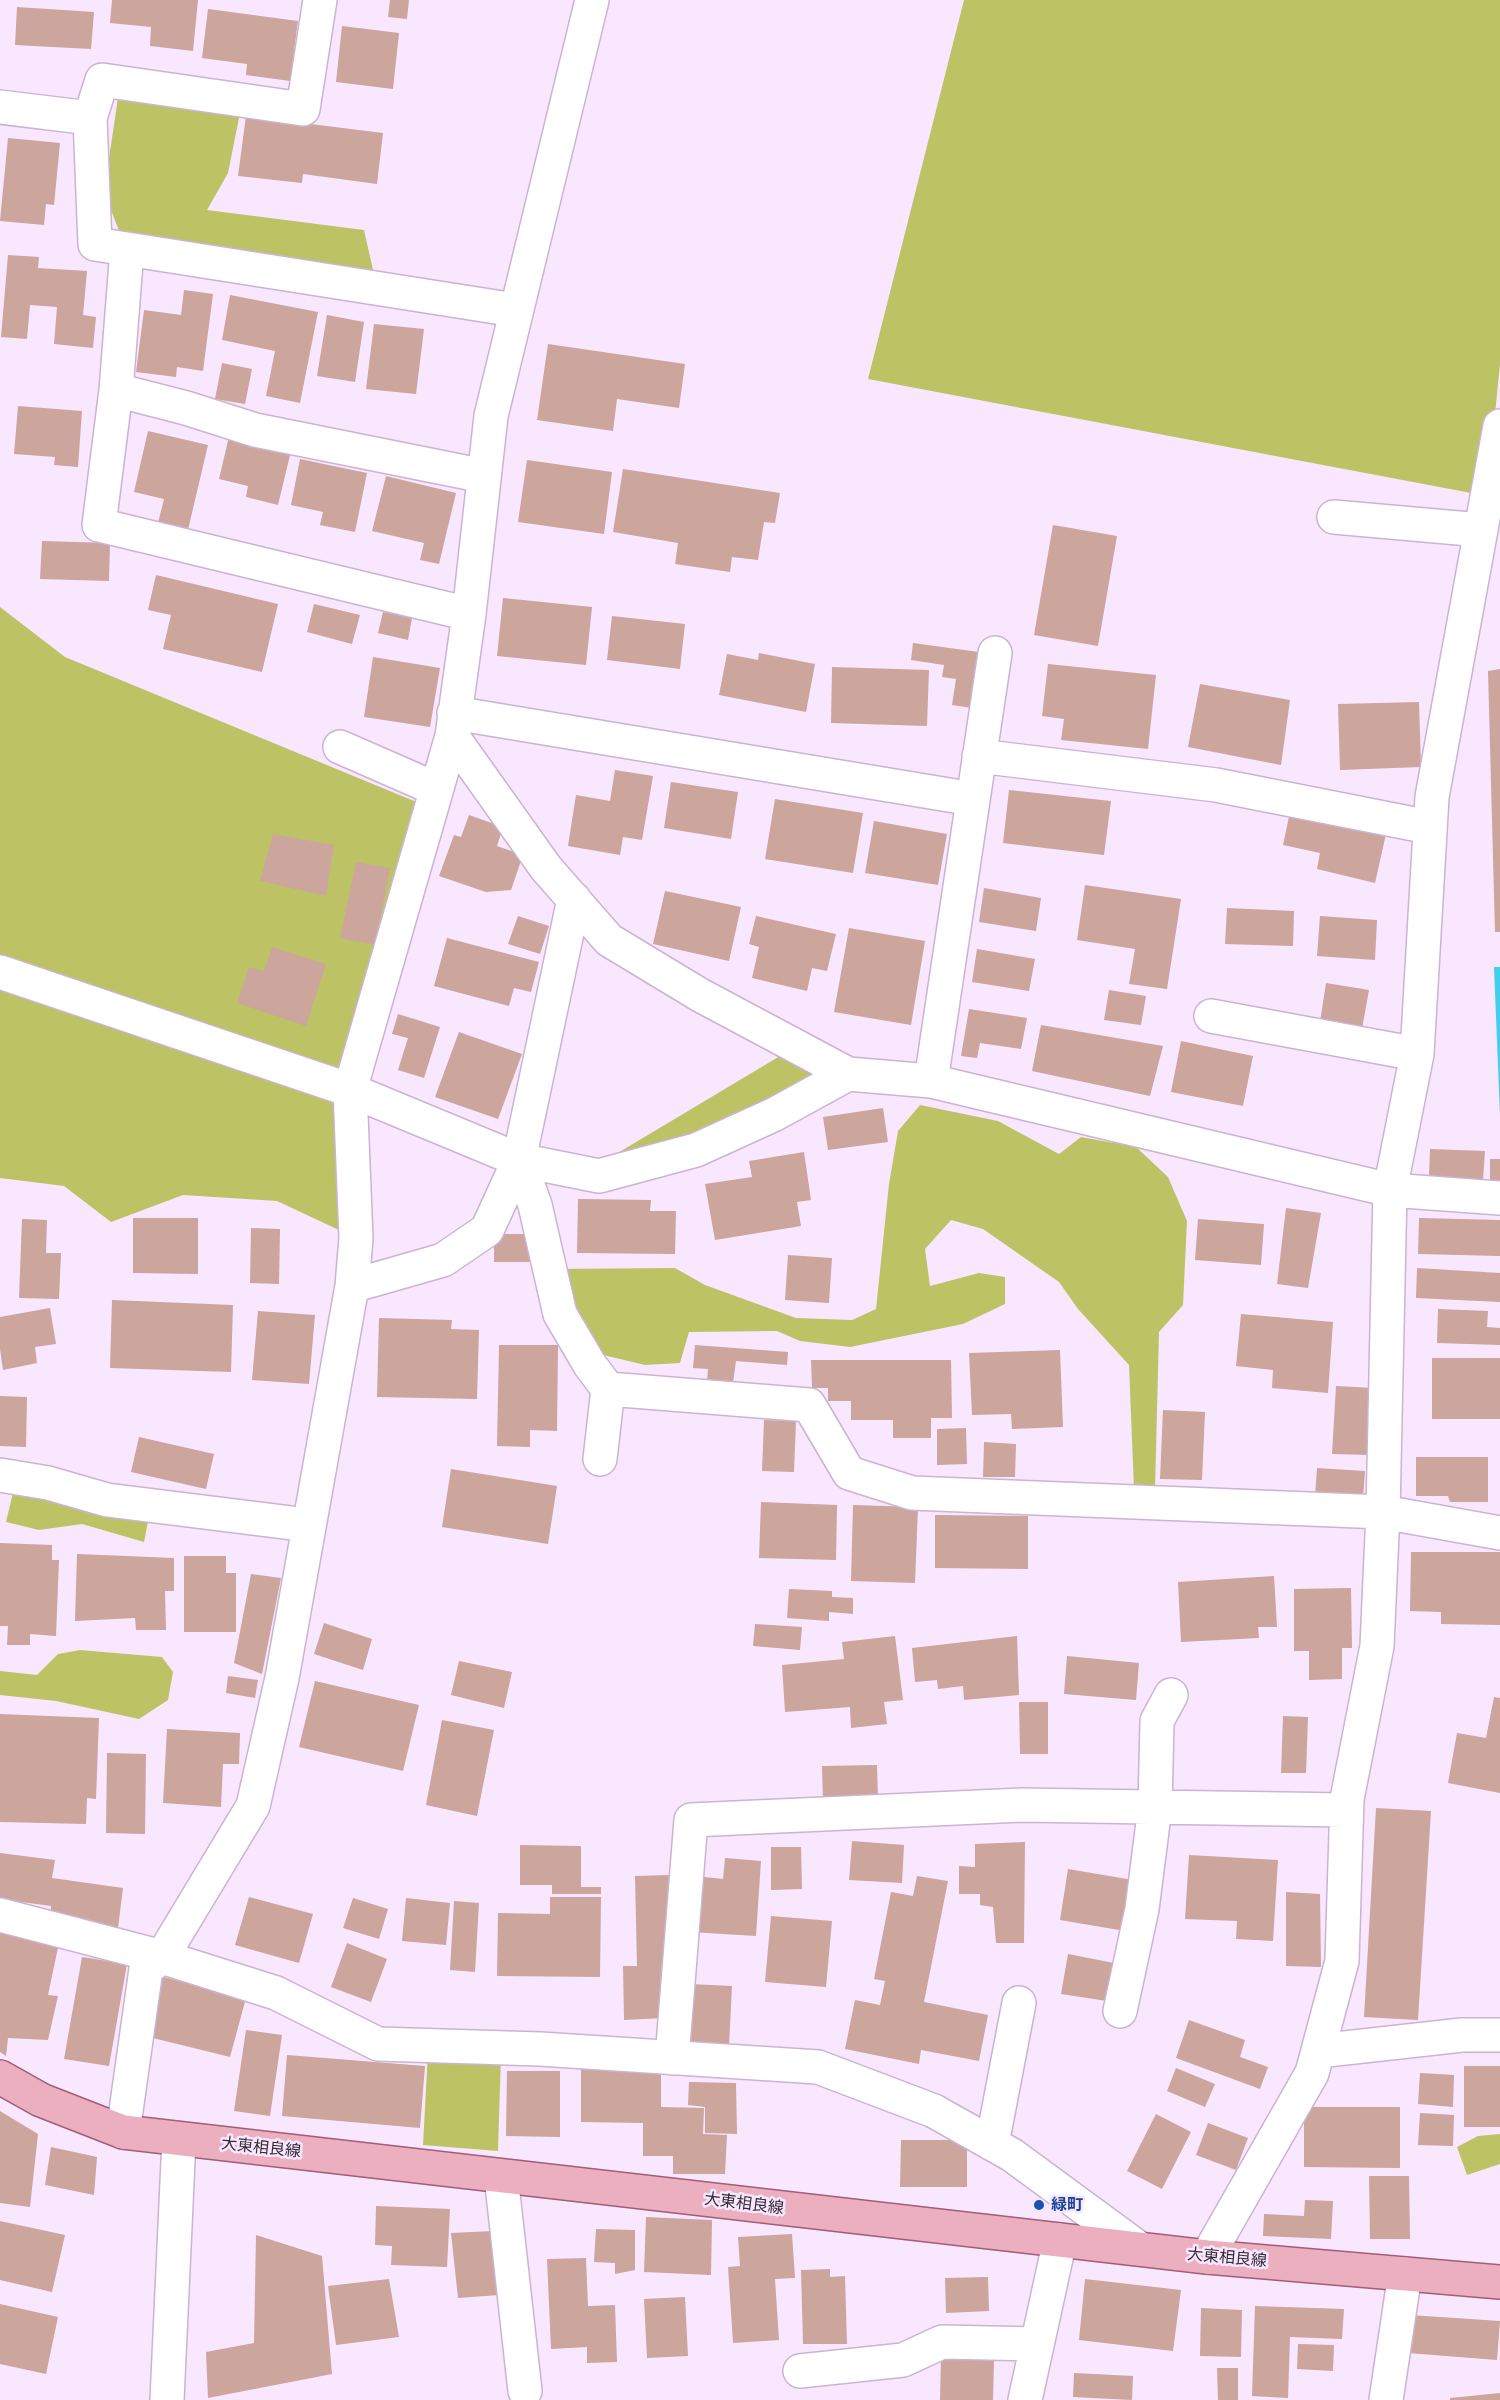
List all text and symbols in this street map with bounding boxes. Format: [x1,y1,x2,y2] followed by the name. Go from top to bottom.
[220,2134,302,2162] street label: 大東相良線
[703,2190,785,2218] street label: 大東相良線
[1051,2195,1083,2215] place label: 緑町
[1032,2198,1046,2212] marker: 緑町
[1186,2245,1268,2271] street label: 大東相良線

